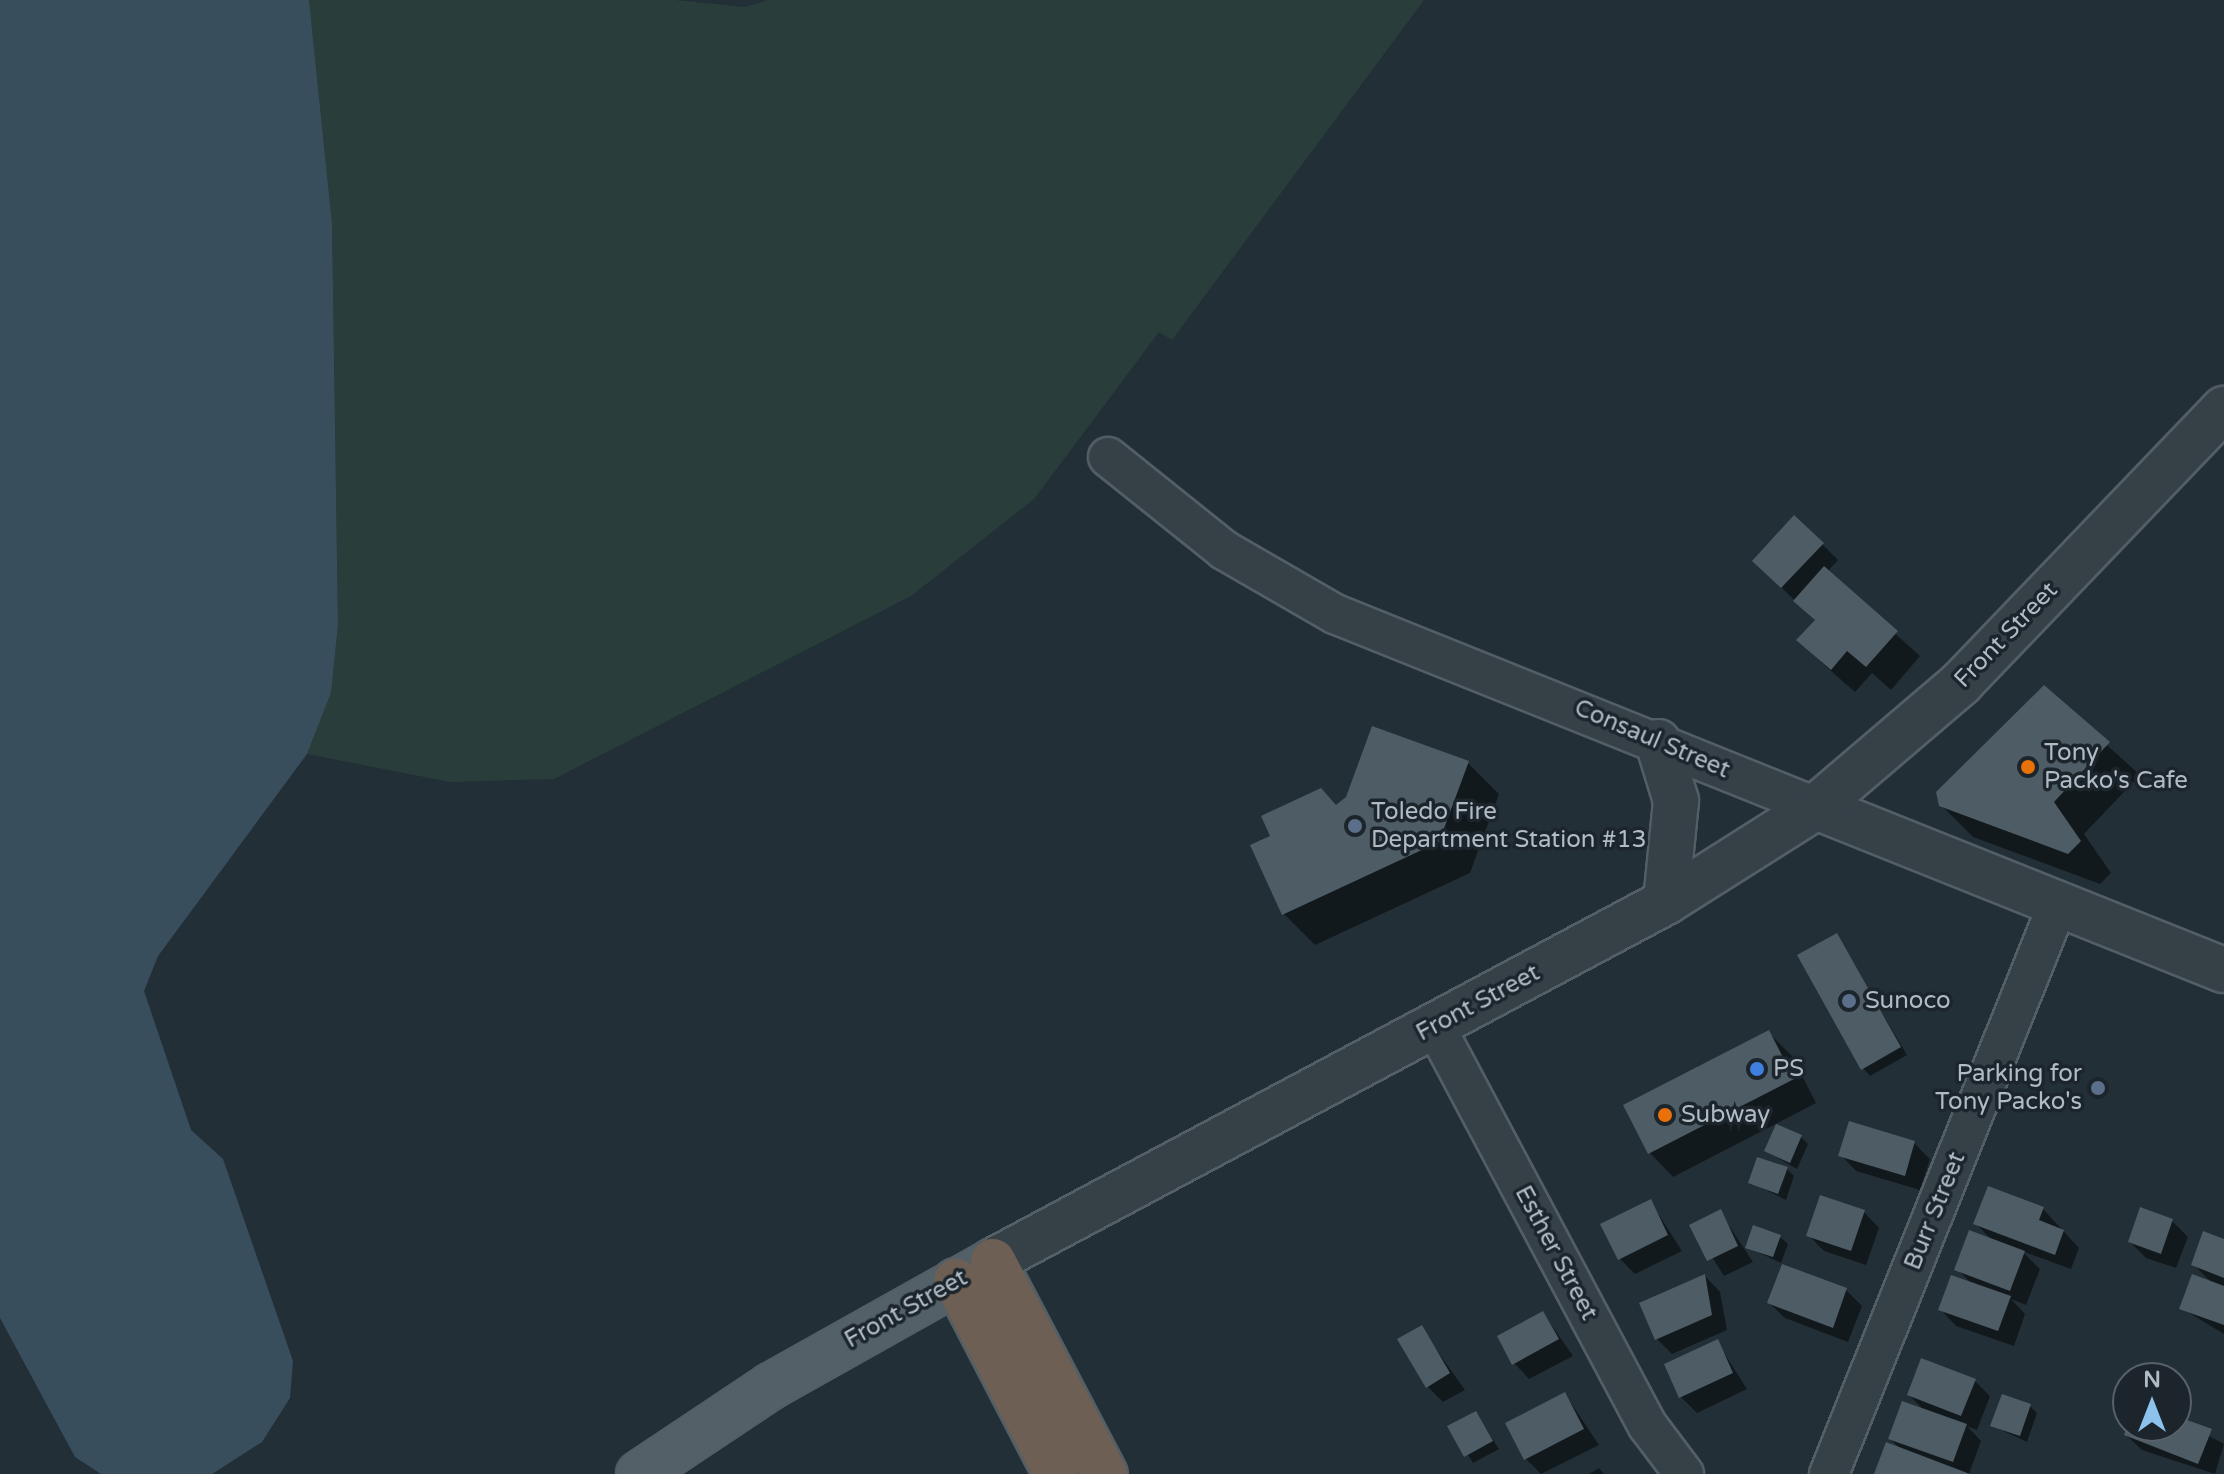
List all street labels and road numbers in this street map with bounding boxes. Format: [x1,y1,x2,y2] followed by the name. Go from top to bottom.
[1949,576,2063,694] street label: Front Street
[1570,693,1734,785] street label: Consaul Street
[1411,958,1545,1048] street label: Front Street
[1898,1148,1972,1274] street label: Burr Street
[1509,1181,1603,1325] street label: Esther Street
[840,1264,972,1354] street label: Front Street

